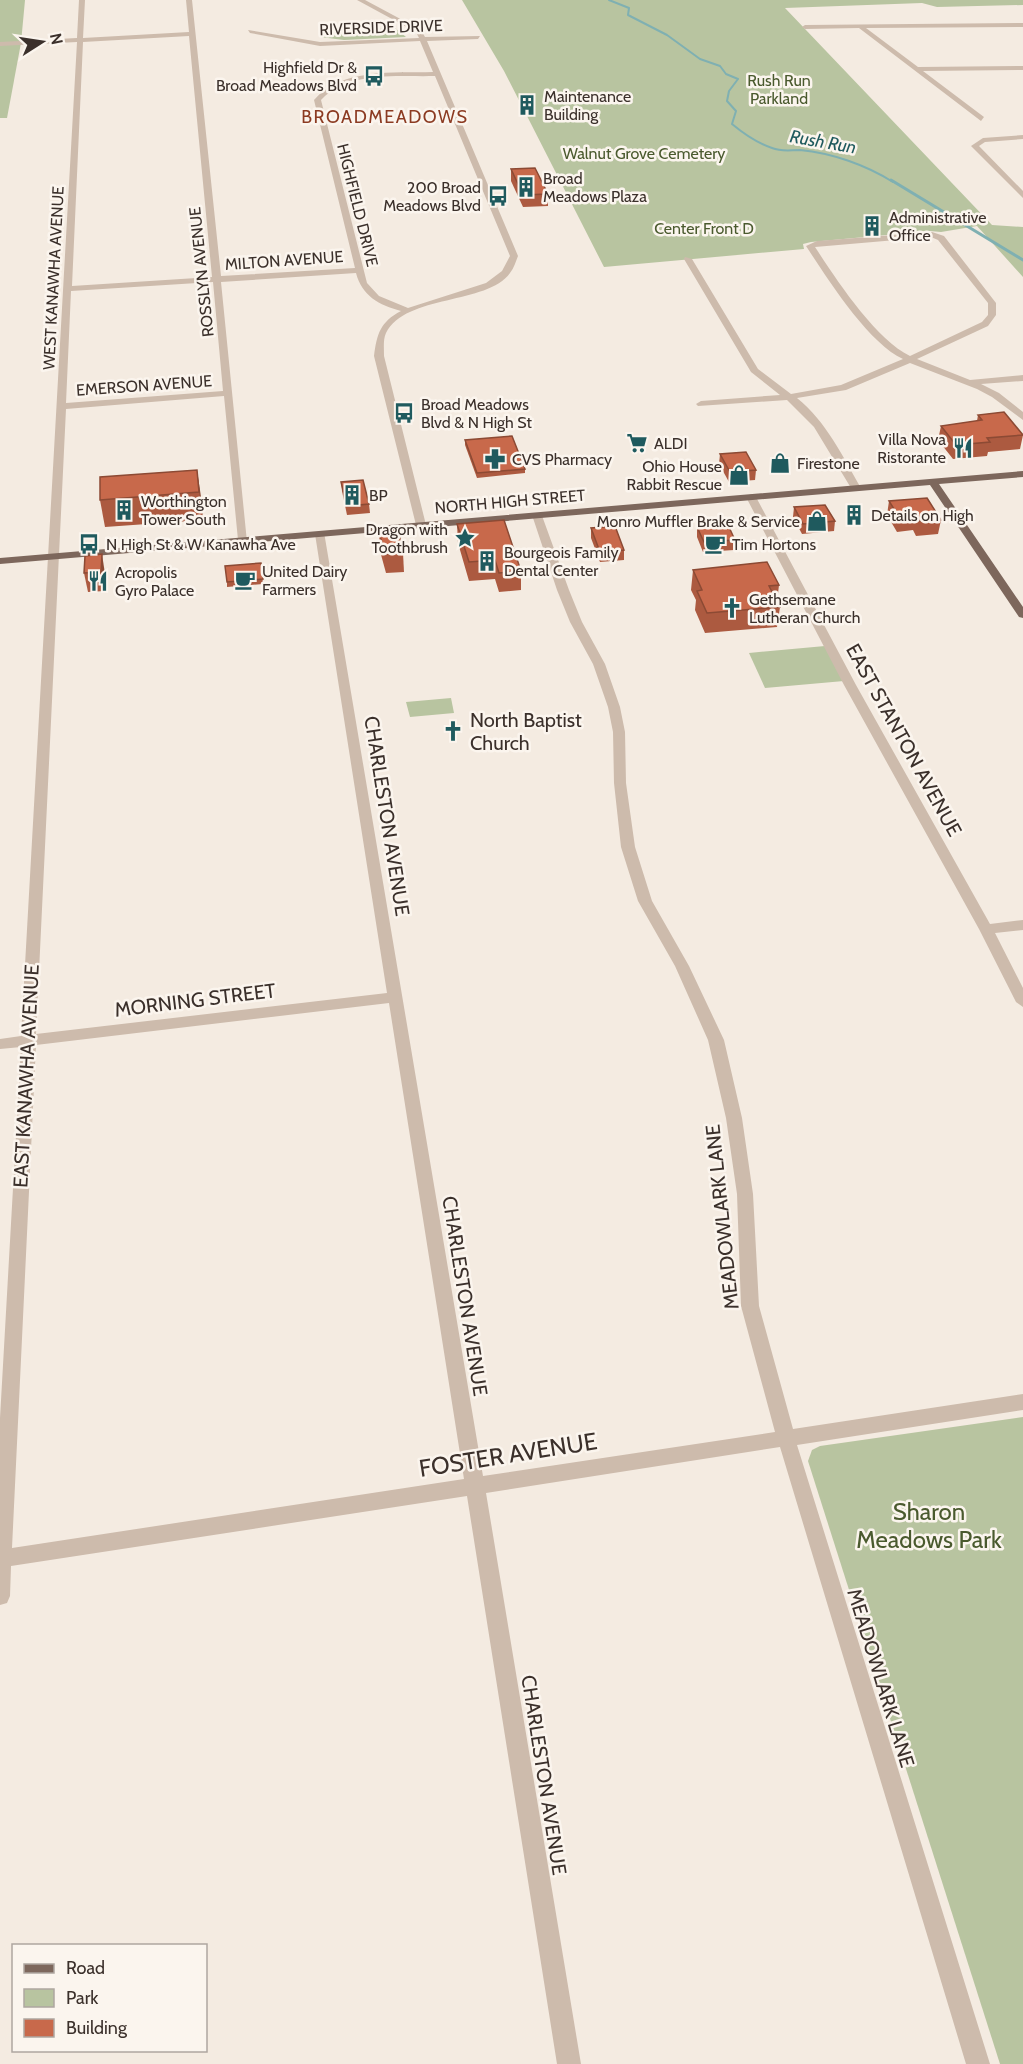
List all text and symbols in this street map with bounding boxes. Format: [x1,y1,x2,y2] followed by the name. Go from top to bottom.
[12,12,72,72] north arrow
[319,16,443,39] street label: RIVERSIDE DRIVE
[46,31,67,46] text: N
[216,58,357,95] place label: Highfield Dr & Broad Meadows Blvd
[362,64,386,88] bus stop icon: Highfield Dr & Broad Meadows Blvd
[747,71,811,108] park label: Rush Run Parkland
[544,87,631,124] place label: Maintenance Building
[515,93,539,117] building icon: Maintenance Building
[301,106,469,128] district label: BROADMEADOWS
[788,125,858,159] water label: Rush Run
[333,142,382,269] street label: HIGHFIELD DRIVE
[563,144,725,163] park label: Walnut Grove Cemetery
[543,169,647,206] place label: Broad Meadows Plaza
[514,175,538,199] building icon: Broad Meadows Plaza
[383,178,481,215] place label: 200 Broad Meadows Blvd
[486,184,510,208] bus stop icon: 200 Broad Meadows Blvd
[39,185,68,371] street label: WEST KANAWHA AVENUE
[185,206,218,338] street label: ROSSLYN AVENUE
[889,208,987,245] place label: Administrative Office
[860,214,884,238] building icon: Administrative Office
[654,219,754,238] park label: Center Front D
[224,247,344,274] street label: MILTON AVENUE
[75,371,213,400] street label: EMERSON AVENUE
[421,395,532,432] place label: Broad Meadows Blvd & N High St
[392,401,416,425] bus stop icon: Broad Meadows Blvd & N High St
[877,430,946,467] place label: Villa Nova Ristorante
[625,431,649,455] supermarket icon: ALDI
[654,434,688,453] place label: ALDI
[951,436,975,460] restaurant icon: Villa Nova Ristorante
[483,447,507,471] pharmacy icon: CVS Pharmacy
[512,450,612,469] place label: CVS Pharmacy
[768,451,792,475] shop icon: Firestone
[797,454,860,473] place label: Firestone
[627,457,722,494] place label: Ohio House Rabbit Rescue
[727,463,751,487] shop icon: Ohio House Rabbit Rescue
[340,483,364,507] building icon: BP
[434,485,587,518] street label: NORTH HIGH STREET
[369,486,388,505] place label: BP
[141,492,227,529] place label: Worthington Tower South
[112,498,136,522] building icon: Worthington Tower South
[842,503,866,527] building icon: Details on High
[871,506,974,525] place label: Details on High
[805,509,829,533] shop icon: Monro Muffler Brake & Service
[597,512,800,531] place label: Monro Muffler Brake & Service
[365,520,448,557] place label: Dragon with Toothbrush
[453,526,477,550] place icon: Dragon with Toothbrush
[77,532,101,556] bus stop icon: N High St & W Kanawha Ave
[703,532,727,556] cafe icon: Tim Hortons
[106,535,296,554] place label: N High St & W Kanawha Ave
[732,535,816,554] place label: Tim Hortons
[504,543,619,580] place label: Bourgeois Family Dental Center
[475,549,499,573] building icon: Bourgeois Family Dental Center
[262,562,347,599] place label: United Dairy Farmers
[115,563,194,600] place label: Acropolis Gyro Palace
[233,568,257,592] cafe icon: United Dairy Farmers
[86,569,110,593] restaurant icon: Acropolis Gyro Palace
[749,590,860,627] place label: Gethsemane Lutheran Church
[720,596,744,620] church icon: Gethsemane Lutheran Church
[841,640,967,840] street label: EAST STANTON AVENUE
[470,708,582,755] place label: North Baptist Church
[359,714,415,918] street label: CHARLESTON AVENUE
[441,719,465,743] church icon: North Baptist Church
[8,964,44,1188] street label: EAST KANAWHA AVENUE
[113,978,277,1022] street label: MORNING STREET
[700,1123,744,1311] street label: MEADOWLARK LANE
[437,1194,493,1398] street label: CHARLESTON AVENUE
[417,1426,599,1483] street label: FOSTER AVENUE
[856,1497,1002,1554] park label: Sharon Meadows Park
[842,1586,920,1770] street label: MEADOWLARK LANE
[516,1673,572,1877] street label: CHARLESTON AVENUE
[12,1944,207,2052] legend
[66,1957,105,1979] text: Road
[66,1987,99,2009] text: Park
[66,2017,128,2039] text: Building

